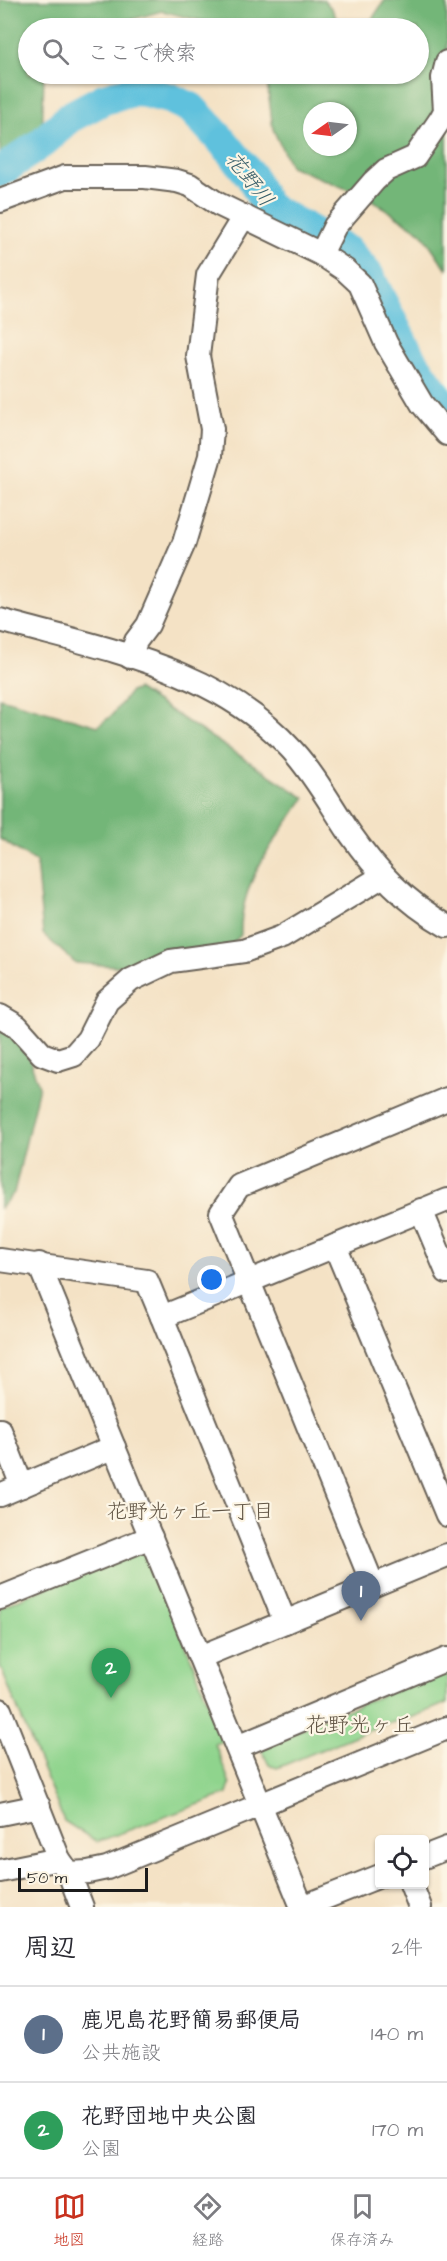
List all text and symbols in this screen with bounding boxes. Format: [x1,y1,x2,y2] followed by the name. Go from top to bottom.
[18,18,429,84] search box
[39,35,72,68] icon: search
[87,38,197,69] text: ここで検索
[303,102,357,156] north arrow
[219,146,280,213] water label: 花野川
[197,1265,226,1294] your location
[106,1497,274,1526] district label: 花野光ヶ丘一丁目
[342,1572,380,1621] pin: 1
[92,1648,130,1698] pin: 2
[305,1710,415,1741] district label: 花野光ヶ丘
[375,1835,429,1889] map controls
[375,1835,429,1889] button: locate
[18,1865,148,1892] scale bar
[27,1867,67,1889] text: 50 m
[24,1930,76,1966] text: 周辺
[392,1934,423,1962] text: 2件
[81,2005,301,2036] text: 鹿児島花野簡易郵便局
[42,2020,45,2048] text: 1
[371,2020,423,2048] text: 140 m
[81,2039,161,2067] text: 公共施設
[81,2101,257,2132] text: 花野団地中央公園
[38,2116,49,2144] text: 2
[372,2116,423,2144] text: 170 m
[81,2135,121,2163] text: 公園
[53,2190,86,2251] tab: 地図
[191,2190,224,2251] tab: 経路
[330,2190,394,2251] tab: 保存済み

